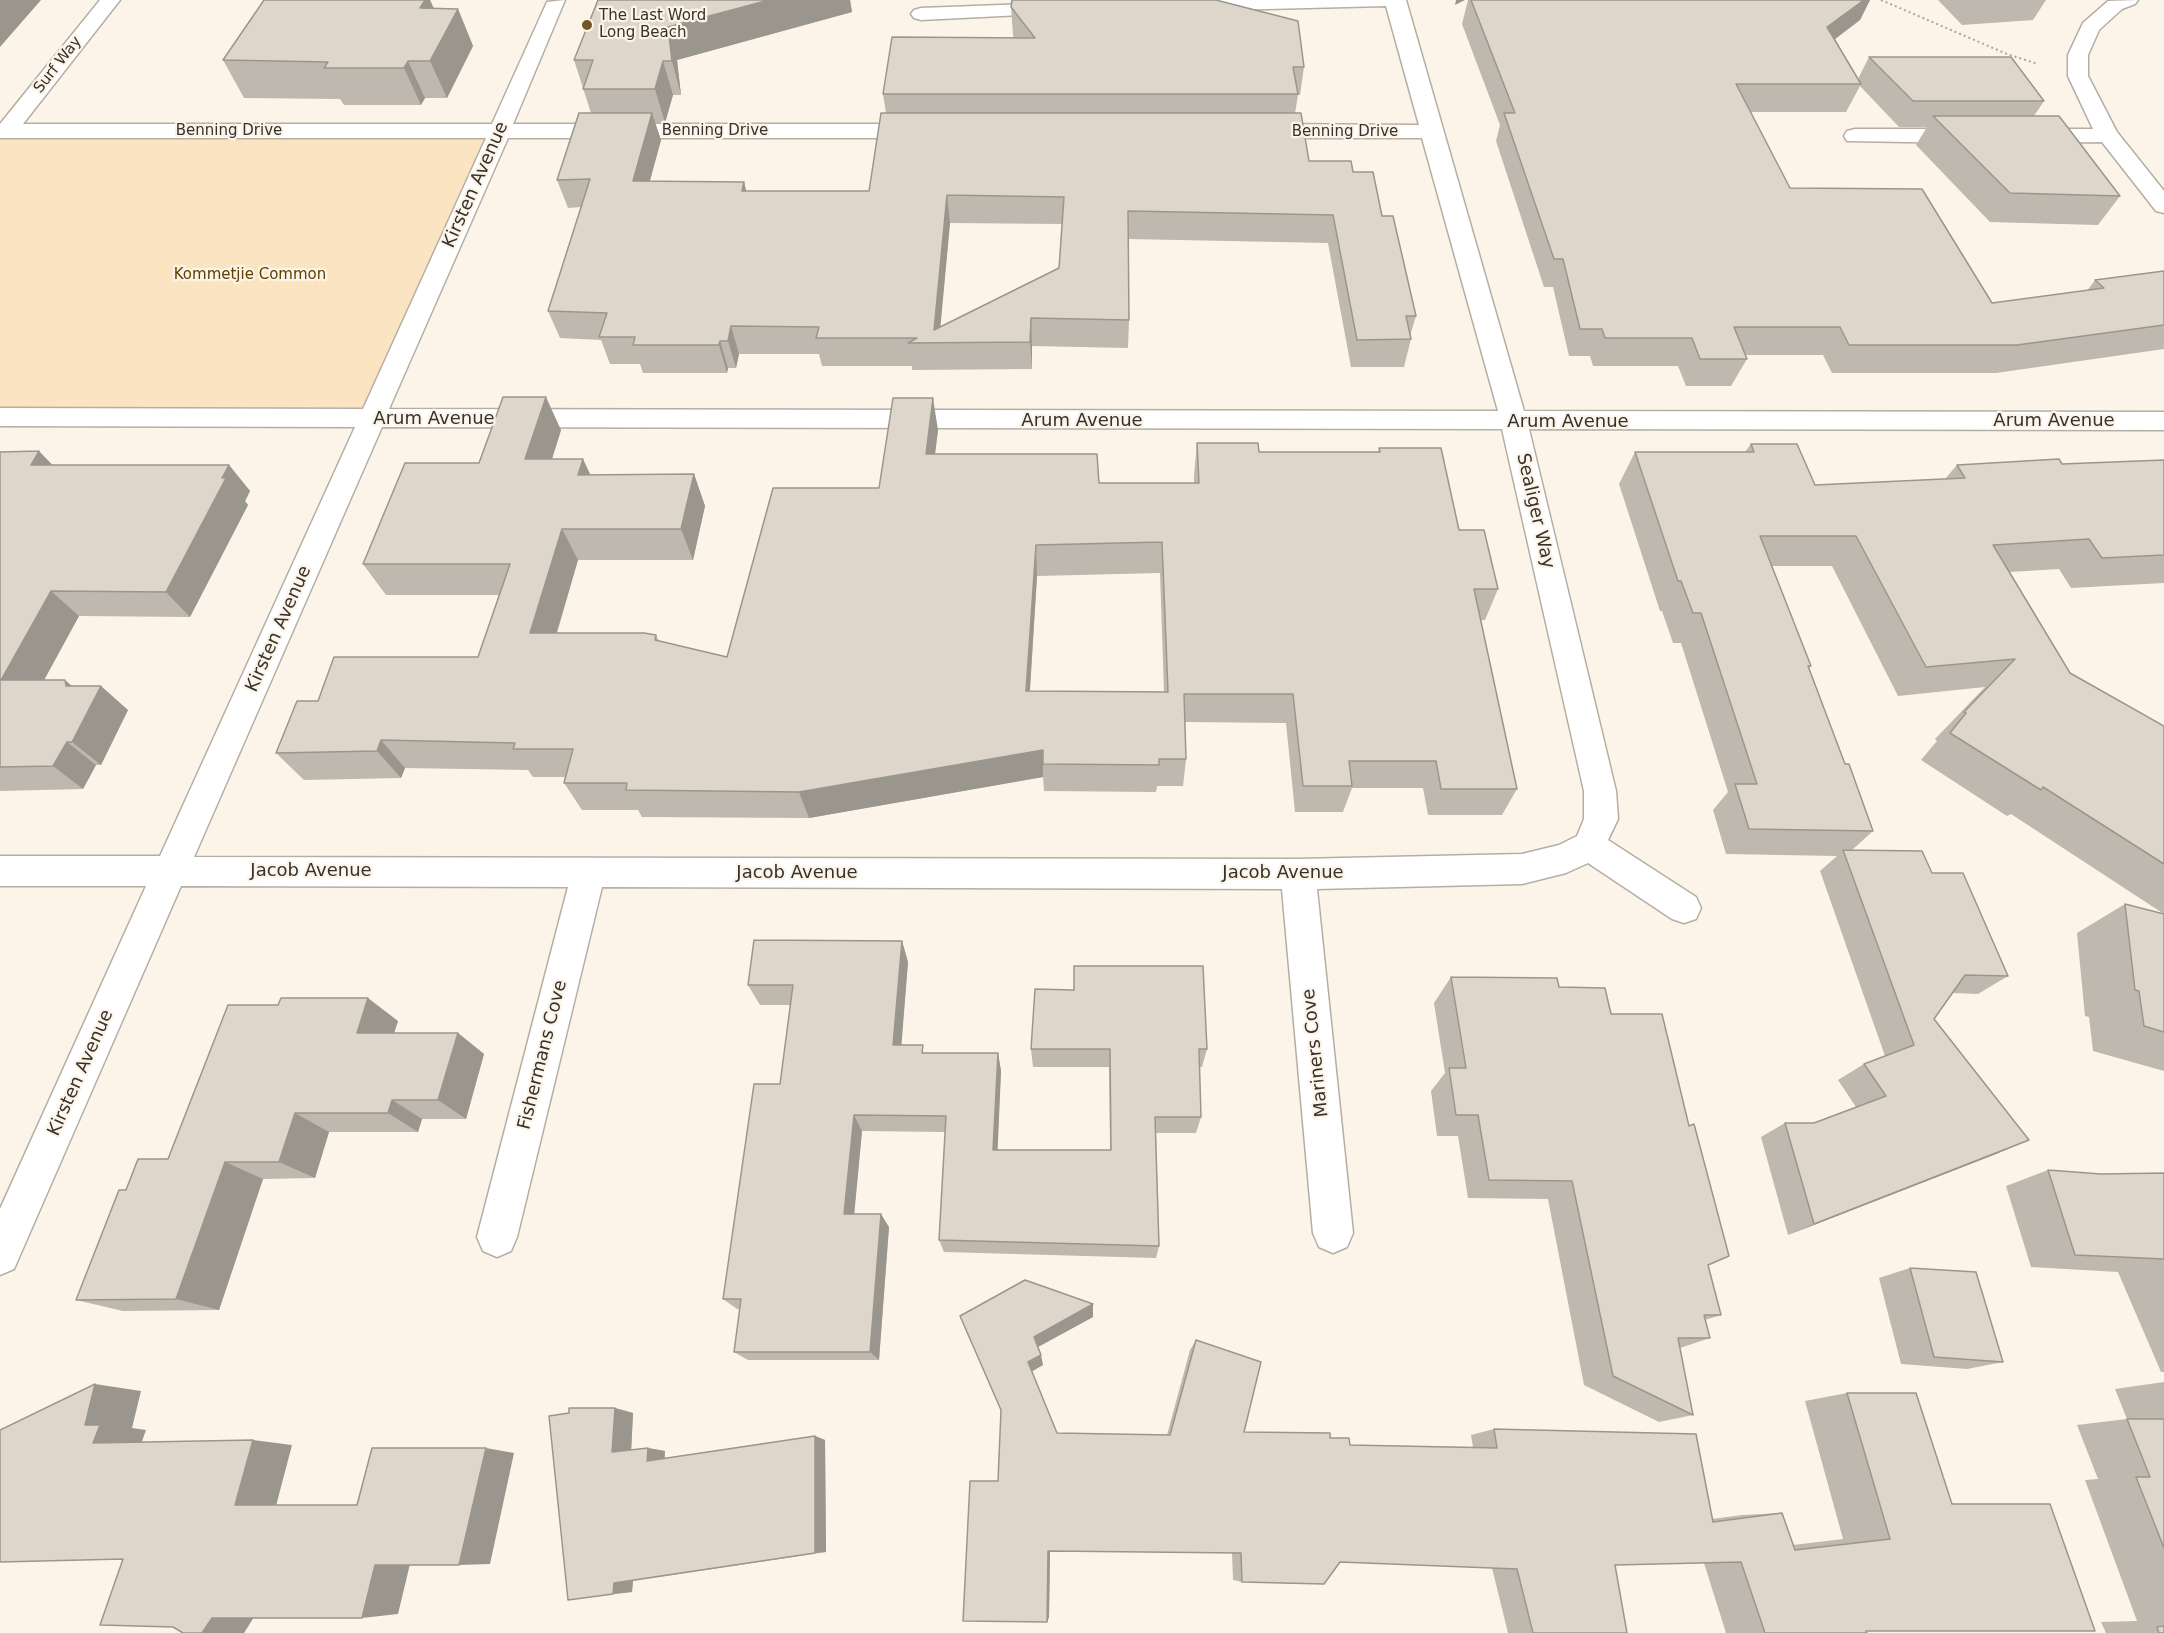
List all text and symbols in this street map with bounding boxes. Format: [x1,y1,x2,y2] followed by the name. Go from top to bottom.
[599,7,706,42] place label: The Last Word Long Beach
[580,18,594,32] marker: The Last Word Long Beach
[30,33,86,97] street label: Surf Way
[439,119,513,251] street label: Kirsten Avenue
[176,122,282,140] street label: Benning Drive
[662,122,768,140] street label: Benning Drive
[1292,123,1398,141] street label: Benning Drive
[174,266,326,284] park label: Kommetjie Common
[373,408,495,430] street label: Arum Avenue
[1021,410,1143,432] street label: Arum Avenue
[1993,410,2115,432] street label: Arum Avenue
[1507,411,1629,433] street label: Arum Avenue
[1511,451,1559,571] street label: Sealiger Way
[242,563,316,695] street label: Kirsten Avenue
[250,860,372,882] street label: Jacob Avenue
[736,862,858,884] street label: Jacob Avenue
[1222,862,1344,884] street label: Jacob Avenue
[514,978,572,1132] street label: Fishermans Cove
[1299,988,1333,1118] street label: Mariners Cove
[44,1007,118,1139] street label: Kirsten Avenue

